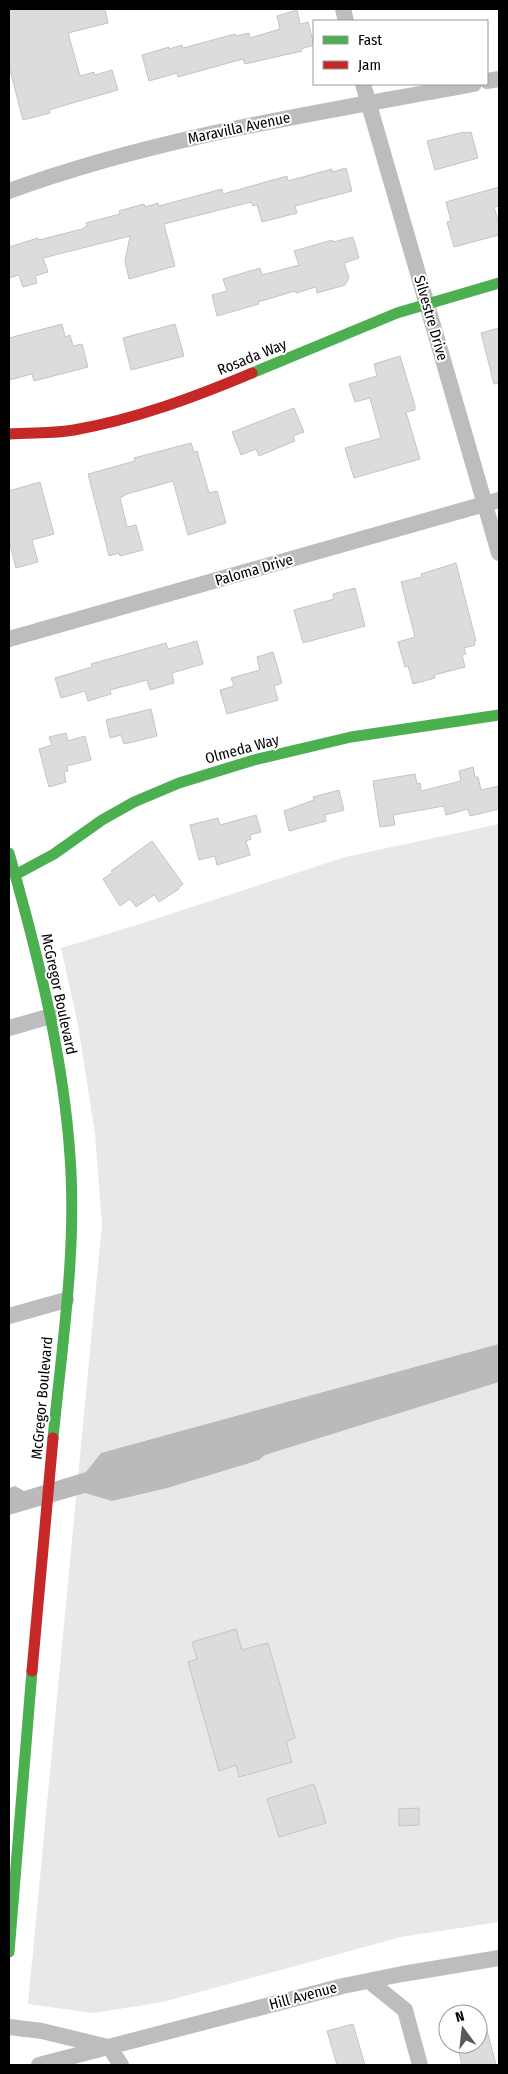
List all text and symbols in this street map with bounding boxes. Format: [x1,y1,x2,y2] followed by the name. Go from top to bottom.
[313,20,488,85] legend
[358,31,382,49] text: Fast
[358,56,381,74] text: Jam
[186,108,292,148] street label: Maravilla Avenue
[410,273,452,363] street label: Silvestre Drive
[215,335,289,379] street label: Rosada Way
[213,550,295,590] street label: Paloma Drive
[203,730,281,768] street label: Olmeda Way
[37,932,81,1056] street label: McGregor Boulevard
[28,1336,56,1460] street label: McGregor Boulevard
[267,1978,339,2014] street label: Hill Avenue
[438,2004,488,2054] north arrow
[454,2008,466,2026] text: N

